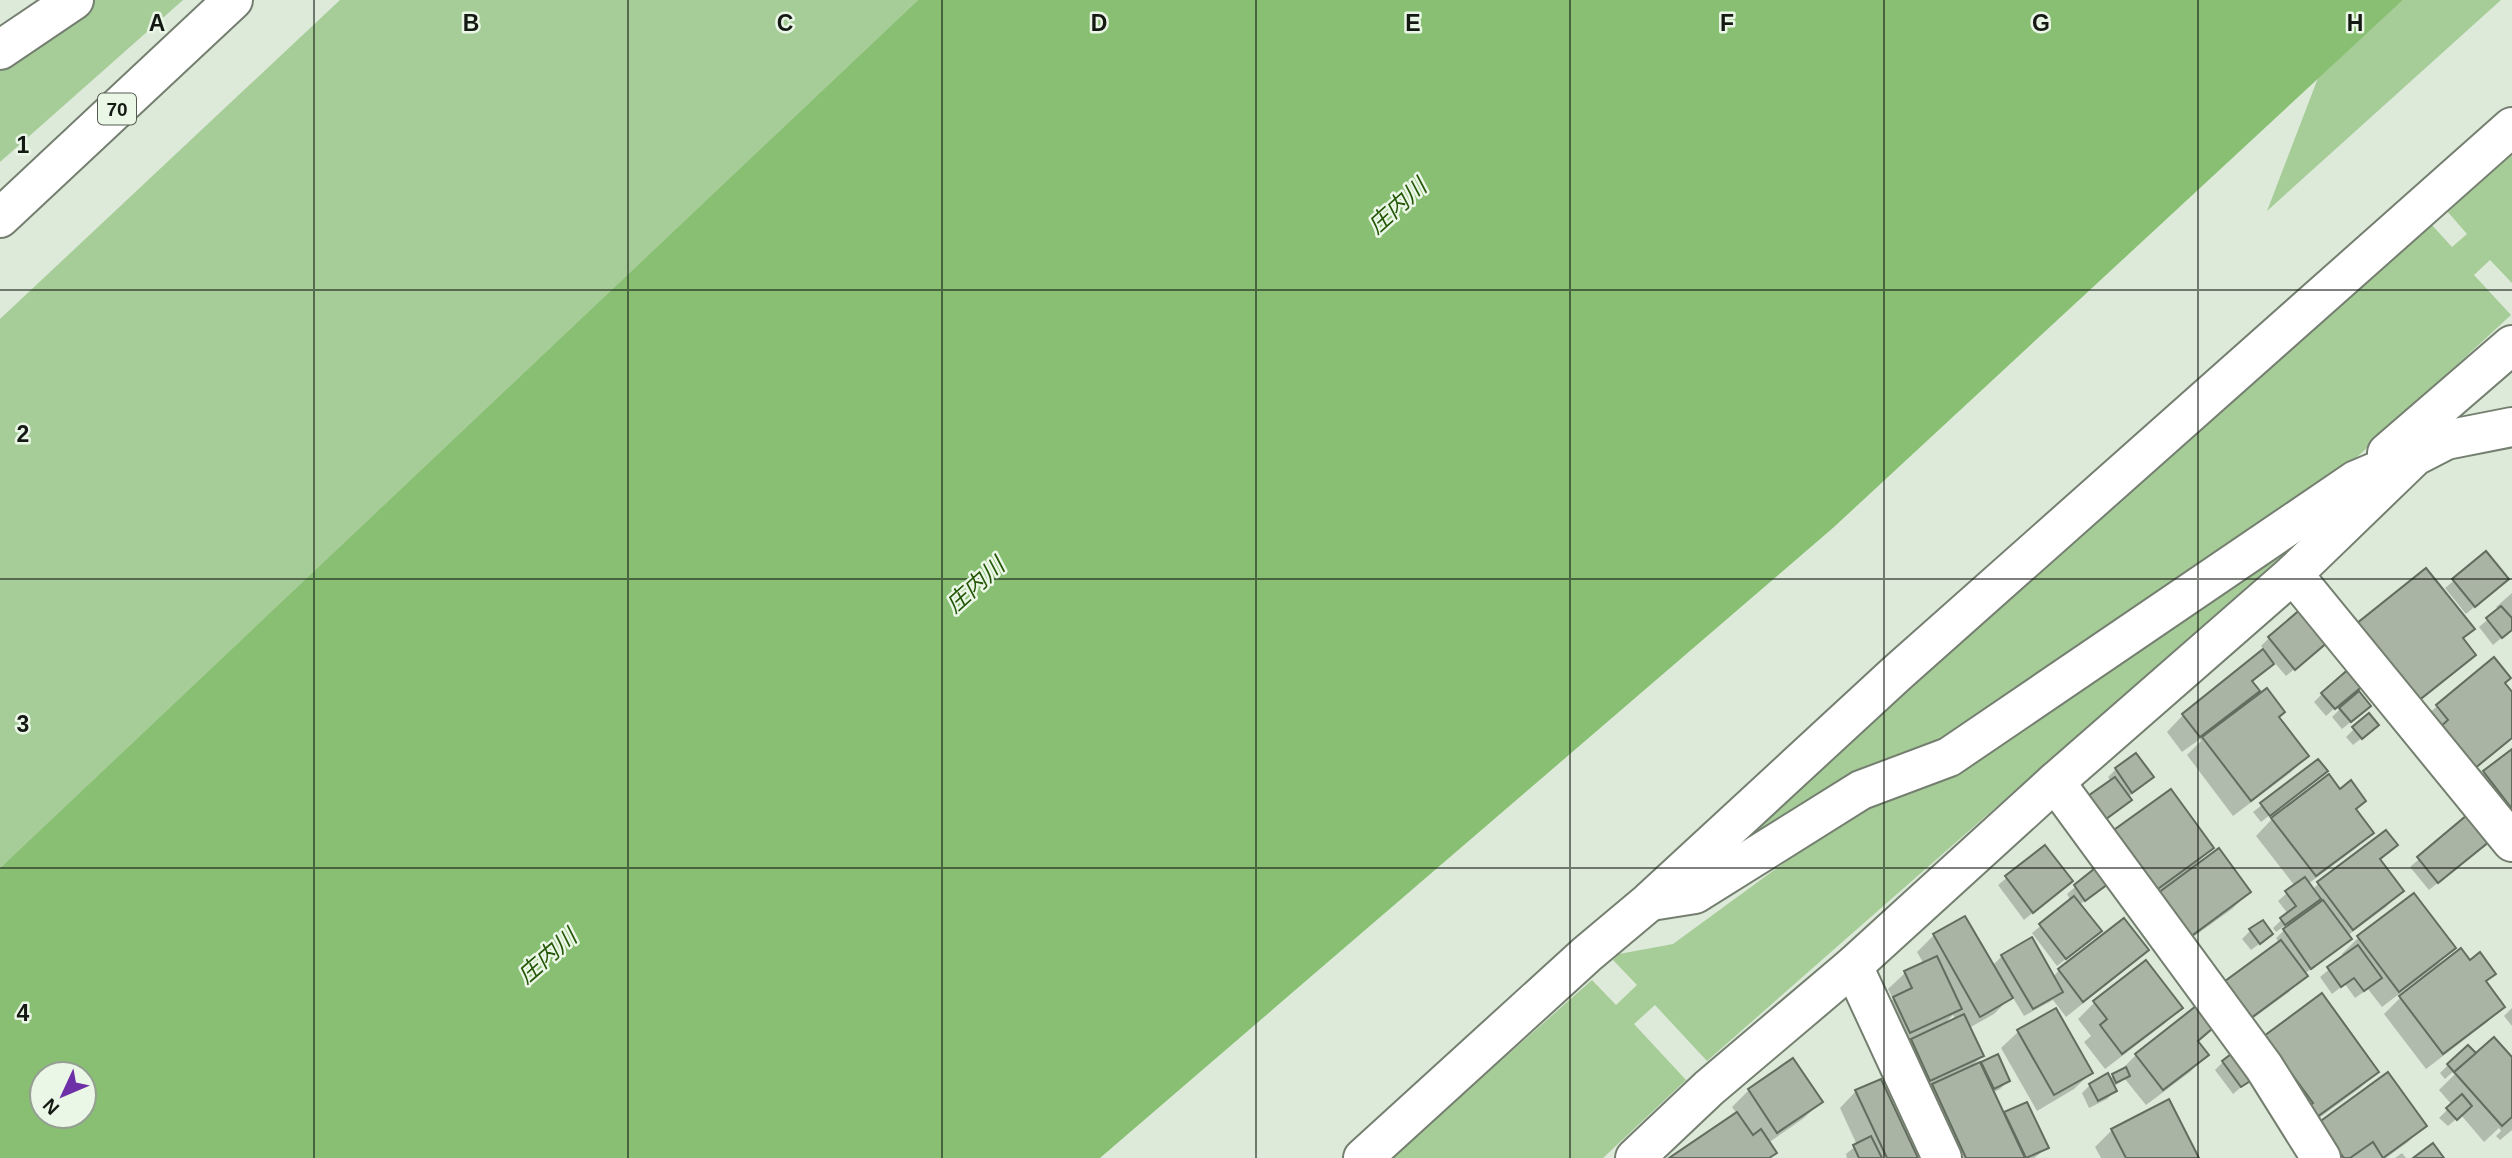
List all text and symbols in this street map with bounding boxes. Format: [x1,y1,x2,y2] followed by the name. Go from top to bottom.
[149,10,165,36] text: A
[463,10,479,36] text: B
[777,10,793,36] text: C
[1091,10,1107,36] text: D
[1405,10,1421,36] text: E
[1720,10,1734,36] text: F
[2032,10,2050,36] text: G
[2347,10,2363,36] text: H
[98,94,136,124] road number: 70
[17,132,30,158] text: 1
[1363,171,1434,239] water label: 庄内川
[17,421,29,447] text: 2
[941,550,1012,618] water label: 庄内川
[17,711,29,737] text: 3
[512,922,584,988] water label: 庄内川
[17,1000,30,1026] text: 4
[28,1060,98,1130] north arrow
[39,1094,63,1119] text: N

